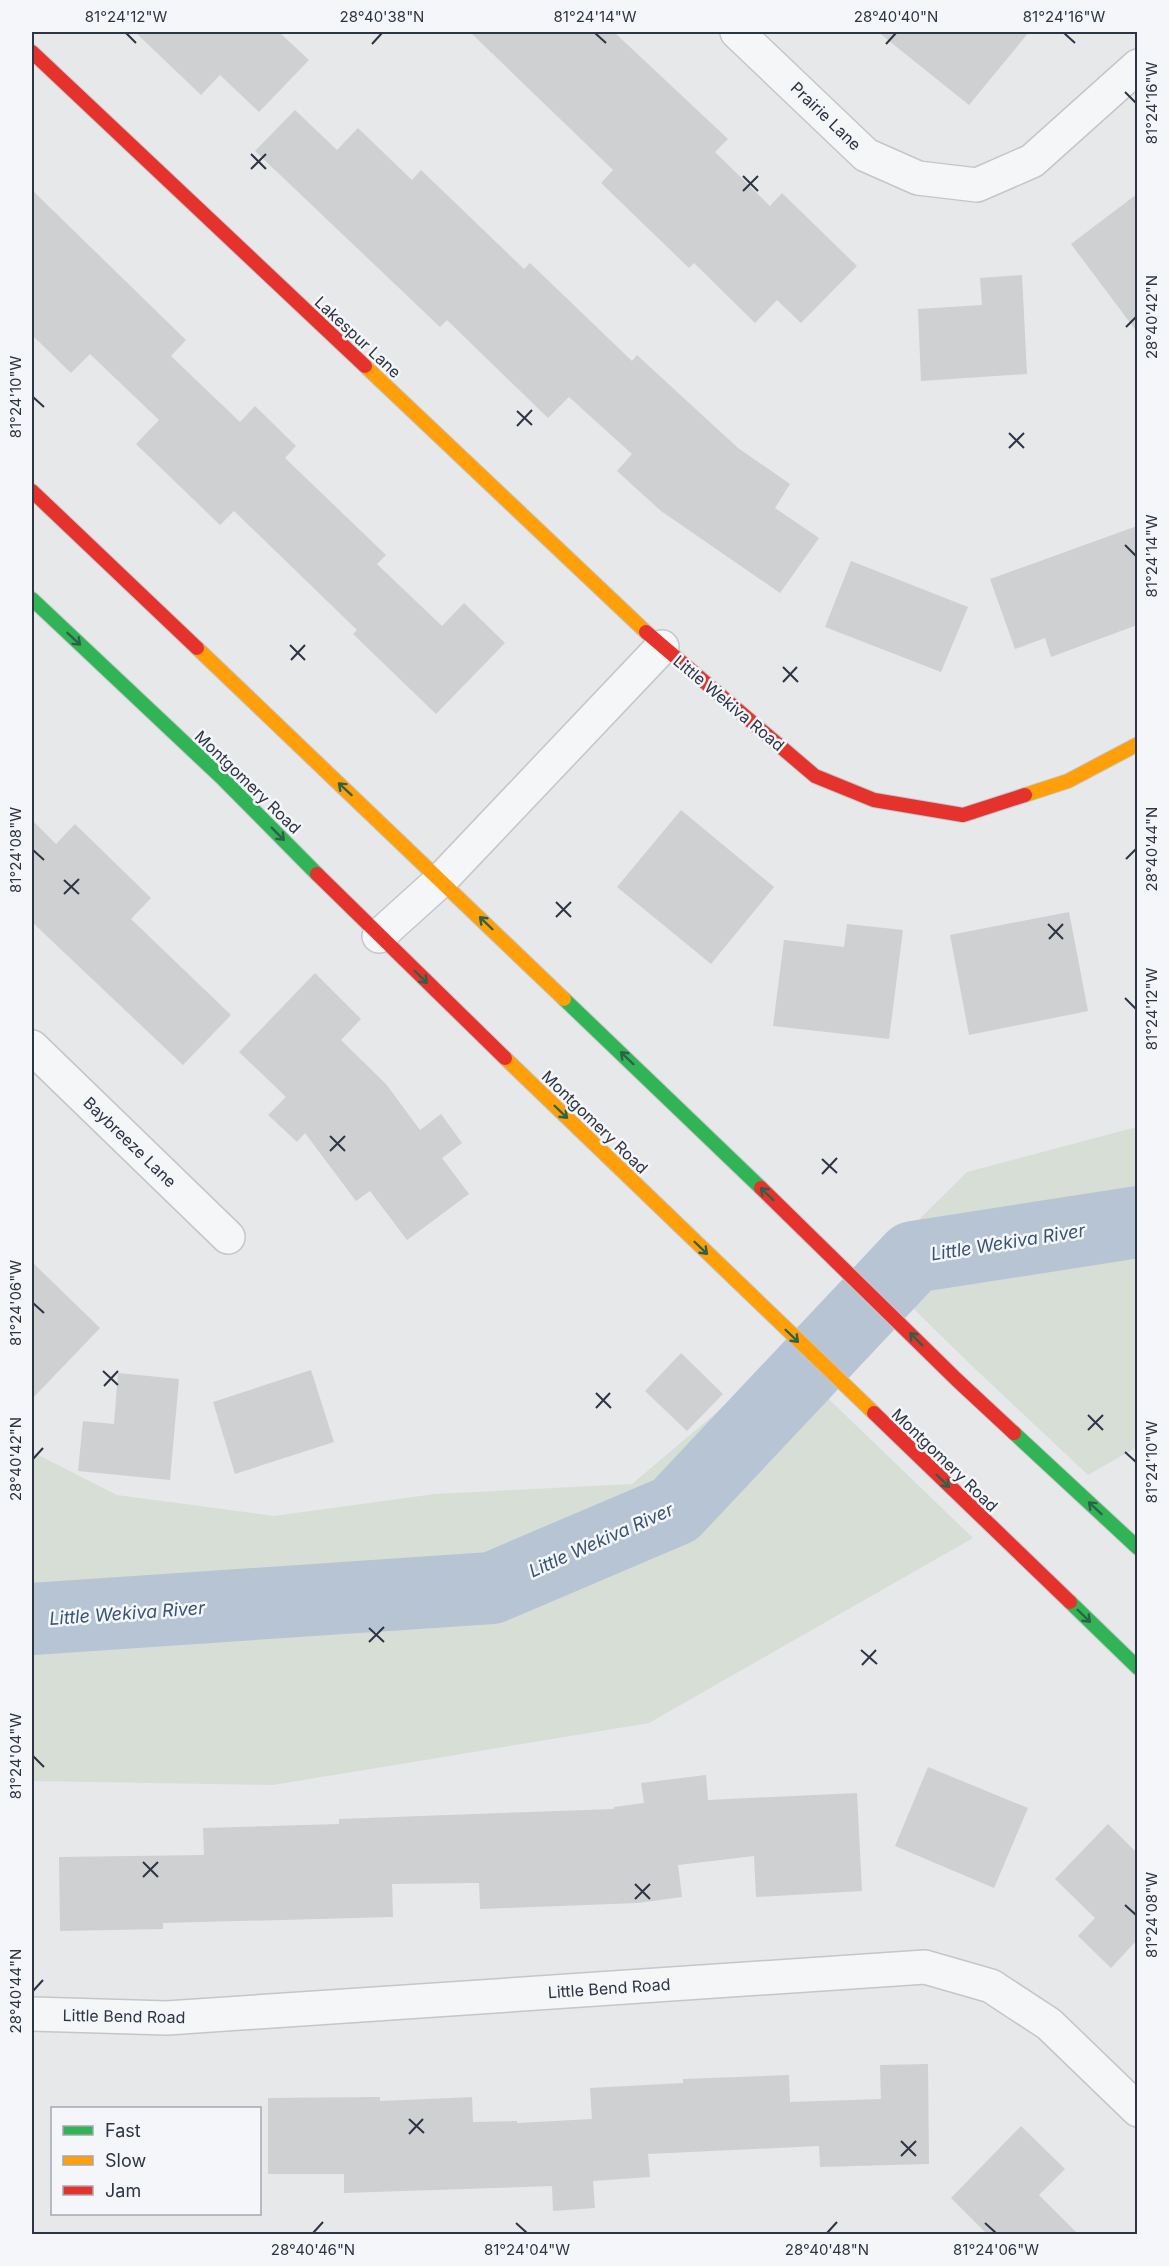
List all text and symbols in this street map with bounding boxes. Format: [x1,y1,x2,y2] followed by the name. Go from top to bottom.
[85,7,167,26] text: 81°24'12"W
[340,7,424,26] text: 28°40'38"N
[554,7,637,26] text: 81°24'14"W
[854,7,938,26] text: 28°40'40"N
[1023,7,1105,26] text: 81°24'16"W
[1142,62,1161,144] text: 81°24'16"W
[787,78,865,154] street label: Prairie Lane
[1142,275,1161,359] text: 28°40'42"N
[311,292,405,382] street label: Lakespur Lane
[6,355,25,438] text: 81°24'10"W
[1142,514,1161,597] text: 81°24'14"W
[66,632,81,646] one-way arrow
[669,651,789,755] street label: Little Wekiva Road
[191,726,305,838] street label: Montgomery Road
[337,781,352,796] one-way arrow
[6,807,25,893] text: 81°24'08"W
[1142,807,1161,891] text: 28°40'44"N
[270,827,285,841] one-way arrow
[479,916,494,930] one-way arrow
[1142,968,1161,1050] text: 81°24'12"W
[414,969,429,984] one-way arrow
[619,1051,634,1066] one-way arrow
[538,1066,652,1178] street label: Montgomery Road
[79,1093,181,1191] street label: Baybreeze Lane
[554,1105,569,1120] one-way arrow
[760,1187,775,1201] one-way arrow
[929,1219,1088,1265] water label: Little Wekiva River
[694,1241,709,1255] one-way arrow
[6,1260,25,1346] text: 81°24'06"W
[784,1328,799,1343] one-way arrow
[908,1332,923,1347] one-way arrow
[888,1404,1002,1516] street label: Montgomery Road
[6,1417,25,1501] text: 28°40'42"N
[1142,1420,1161,1503] text: 81°24'10"W
[935,1474,950,1488] one-way arrow
[526,1498,678,1581] water label: Little Wekiva River
[1087,1501,1102,1515] one-way arrow
[49,1597,207,1629] water label: Little Wekiva River
[1076,1609,1091,1624] one-way arrow
[6,1713,25,1799] text: 81°24'04"W
[1142,1872,1161,1958] text: 81°24'08"W
[6,1949,25,2033] text: 28°40'44"N
[547,1974,671,2002] street label: Little Bend Road
[62,2005,186,2027] street label: Little Bend Road
[51,2107,261,2215] legend
[105,2120,141,2141] text: Fast
[105,2150,146,2171] text: Slow
[105,2180,141,2201] text: Jam
[271,2240,355,2259] text: 28°40'46"N
[484,2240,570,2259] text: 81°24'04"W
[785,2240,869,2259] text: 28°40'48"N
[953,2240,1039,2259] text: 81°24'06"W

